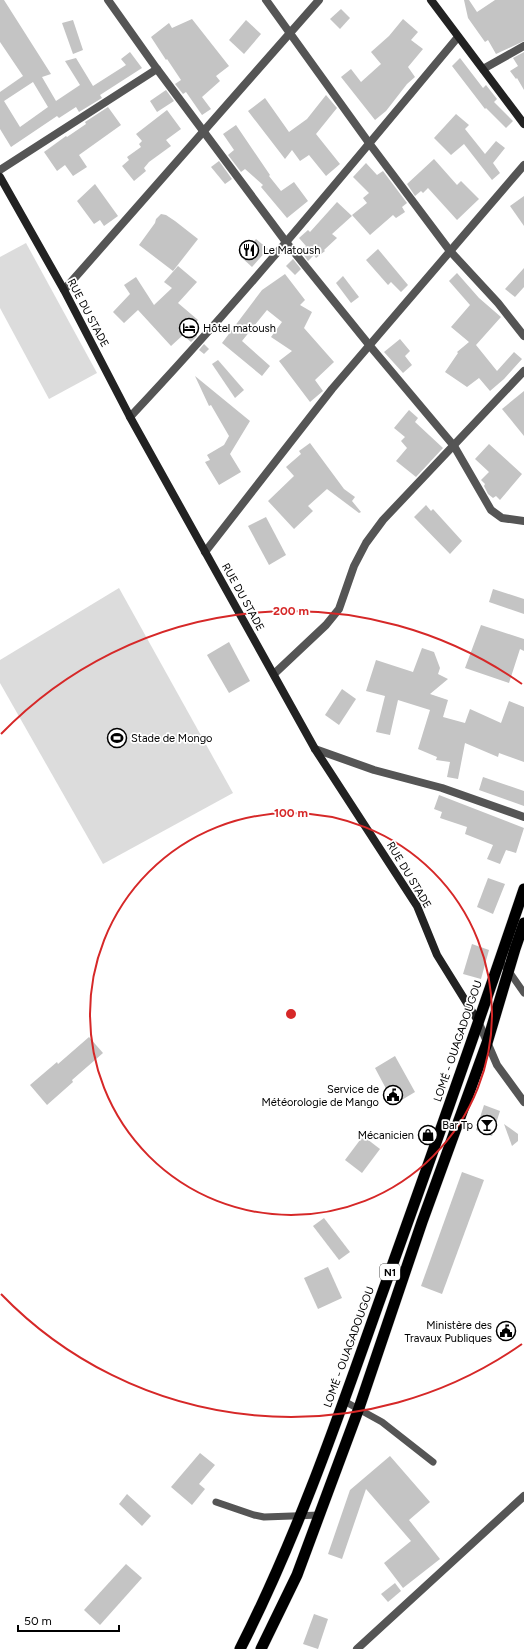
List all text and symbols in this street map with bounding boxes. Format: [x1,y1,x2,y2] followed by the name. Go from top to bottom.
[238,239,260,261] restaurant icon: Le Matoush
[263,244,320,257] place label: Le Matoush
[65,277,111,349] street label: RUE DU STADE
[178,317,200,339] hotel icon: Hôtel matoush
[203,322,276,335] place label: Hôtel matoush
[219,561,267,633] street label: RUE DU STADE
[273,604,309,618] text: 200 m
[106,727,128,749] sports icon: Stade de Mongo
[131,732,213,745] place label: Stade de Mongo
[274,806,308,820] text: 100 m
[384,839,434,911] street label: RUE DU STADE
[431,979,485,1103] street label: LOMÉ - OUAGADOUGOU
[284,1007,298,1021] centre of rings
[261,1083,379,1109] place label: Service de Météorologie de Mango
[382,1084,404,1106] public building icon: Service de Météorologie de Mango
[476,1114,498,1136] bar icon: Bar Tp
[442,1119,473,1132] place label: Bar Tp
[417,1124,439,1146] shop icon: Mécanicien
[358,1129,414,1142] place label: Mécanicien
[380,1264,400,1280] road number: N1
[321,1285,377,1409] street label: LOMÉ - OUAGADOUGOU
[404,1319,492,1345] place label: Ministère des Travaux Publiques
[495,1320,517,1342] public building icon: Ministère des Travaux Publiques
[18,1607,119,1633] scale bar
[24,1614,52,1628] text: 50 m

